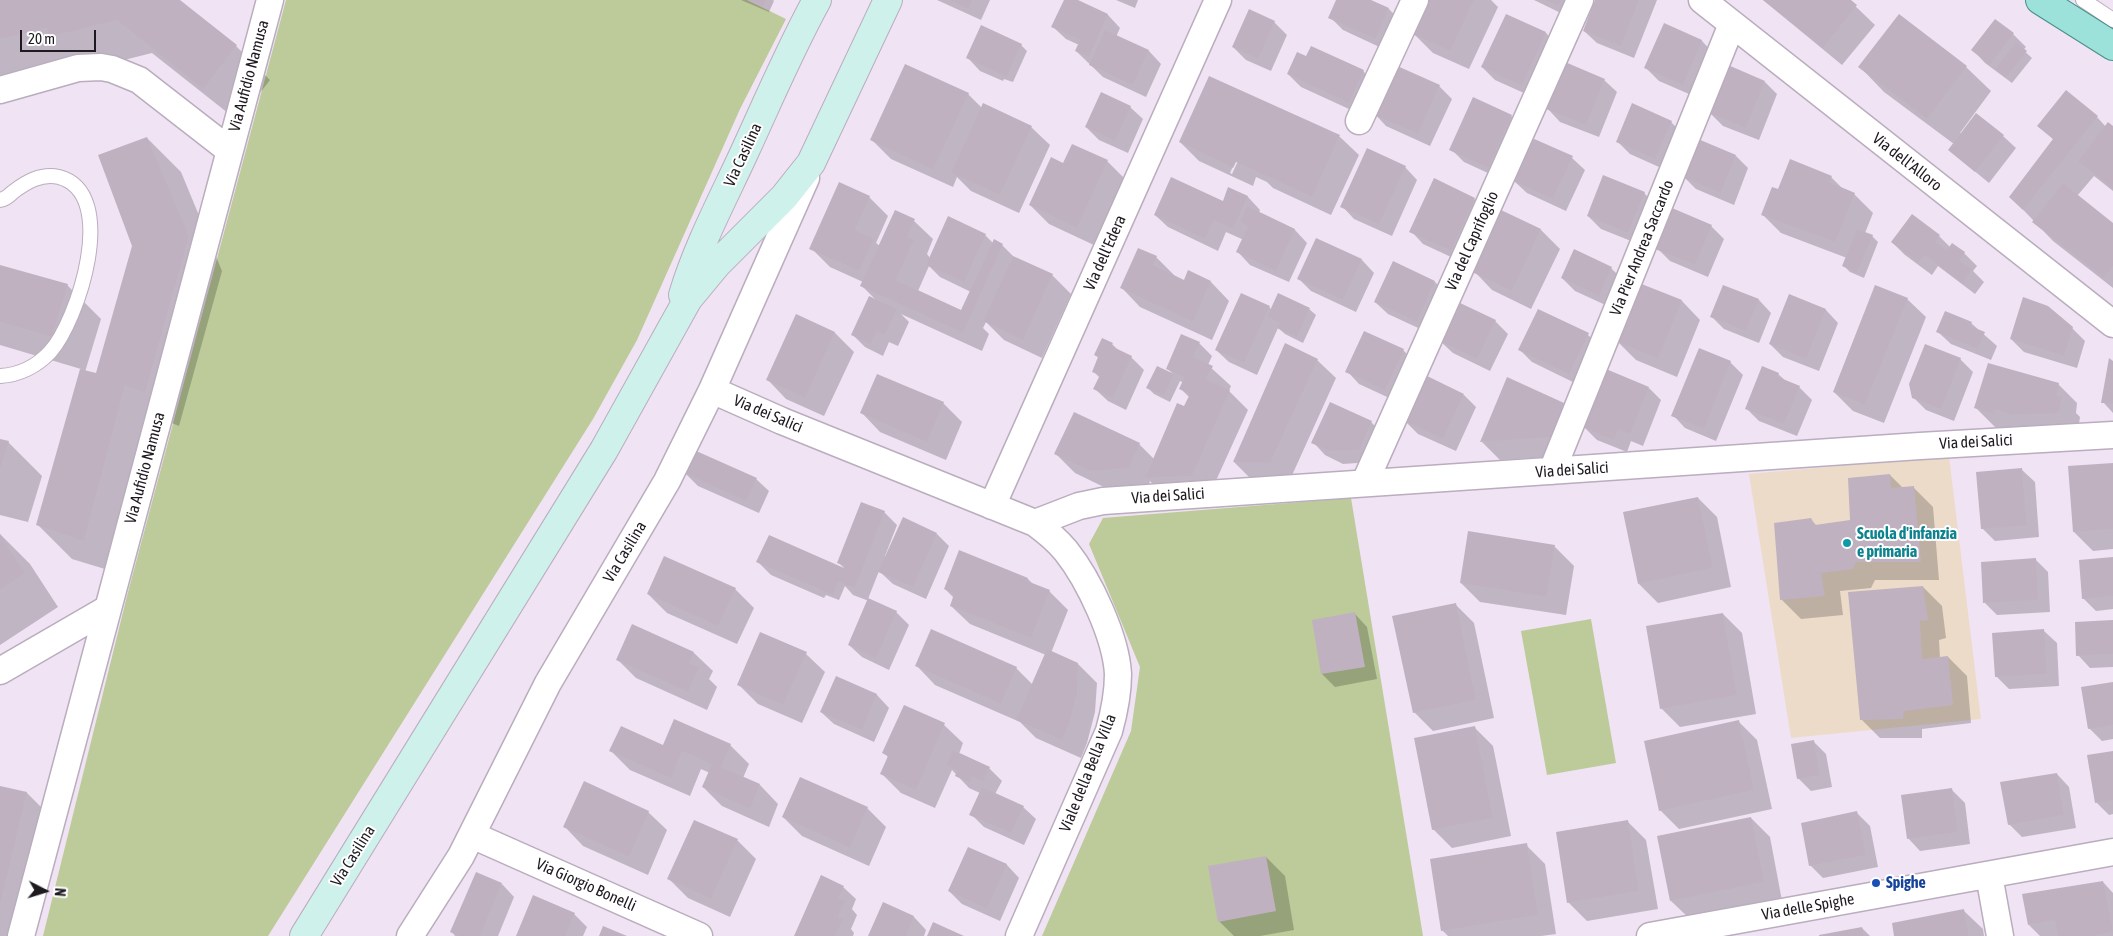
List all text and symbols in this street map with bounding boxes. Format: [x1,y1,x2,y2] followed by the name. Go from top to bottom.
[225,18,273,134] street label: Via Aufidio Namusa
[22,20,99,52] scale bar
[28,30,55,47] text: 20 m
[720,120,766,190] street label: Via Casilina
[1868,129,1946,195] street label: Via dell'Alloro
[1606,177,1678,319] street label: Via Pier Andrea Saccardo
[1441,188,1503,294] street label: Via del Caprifoglio
[1080,212,1130,294] street label: Via dell'Edera
[730,391,806,437] street label: Via dei Salici
[121,410,169,526] street label: Via Aufidio Namusa
[1939,430,2013,454] street label: Via dei Salici
[1535,458,1609,482] street label: Via dei Salici
[1131,484,1205,508] street label: Via dei Salici
[599,518,651,586] street label: Via Casilina
[1857,524,1957,562] place label: Scuola d'infanzia e primaria
[1841,537,1853,549] marker: Scuola d'infanzia e primaria
[1056,711,1120,835] street label: Viale della Bella Villa
[327,822,379,890] street label: Via Casilina
[533,854,639,916] street label: Via Giorgio Bonelli
[20,866,70,916] north arrow
[1886,873,1926,893] place label: Spighe
[1870,877,1882,889] marker: Spighe
[52,887,68,897] text: N
[1760,889,1856,925] street label: Via delle Spighe

